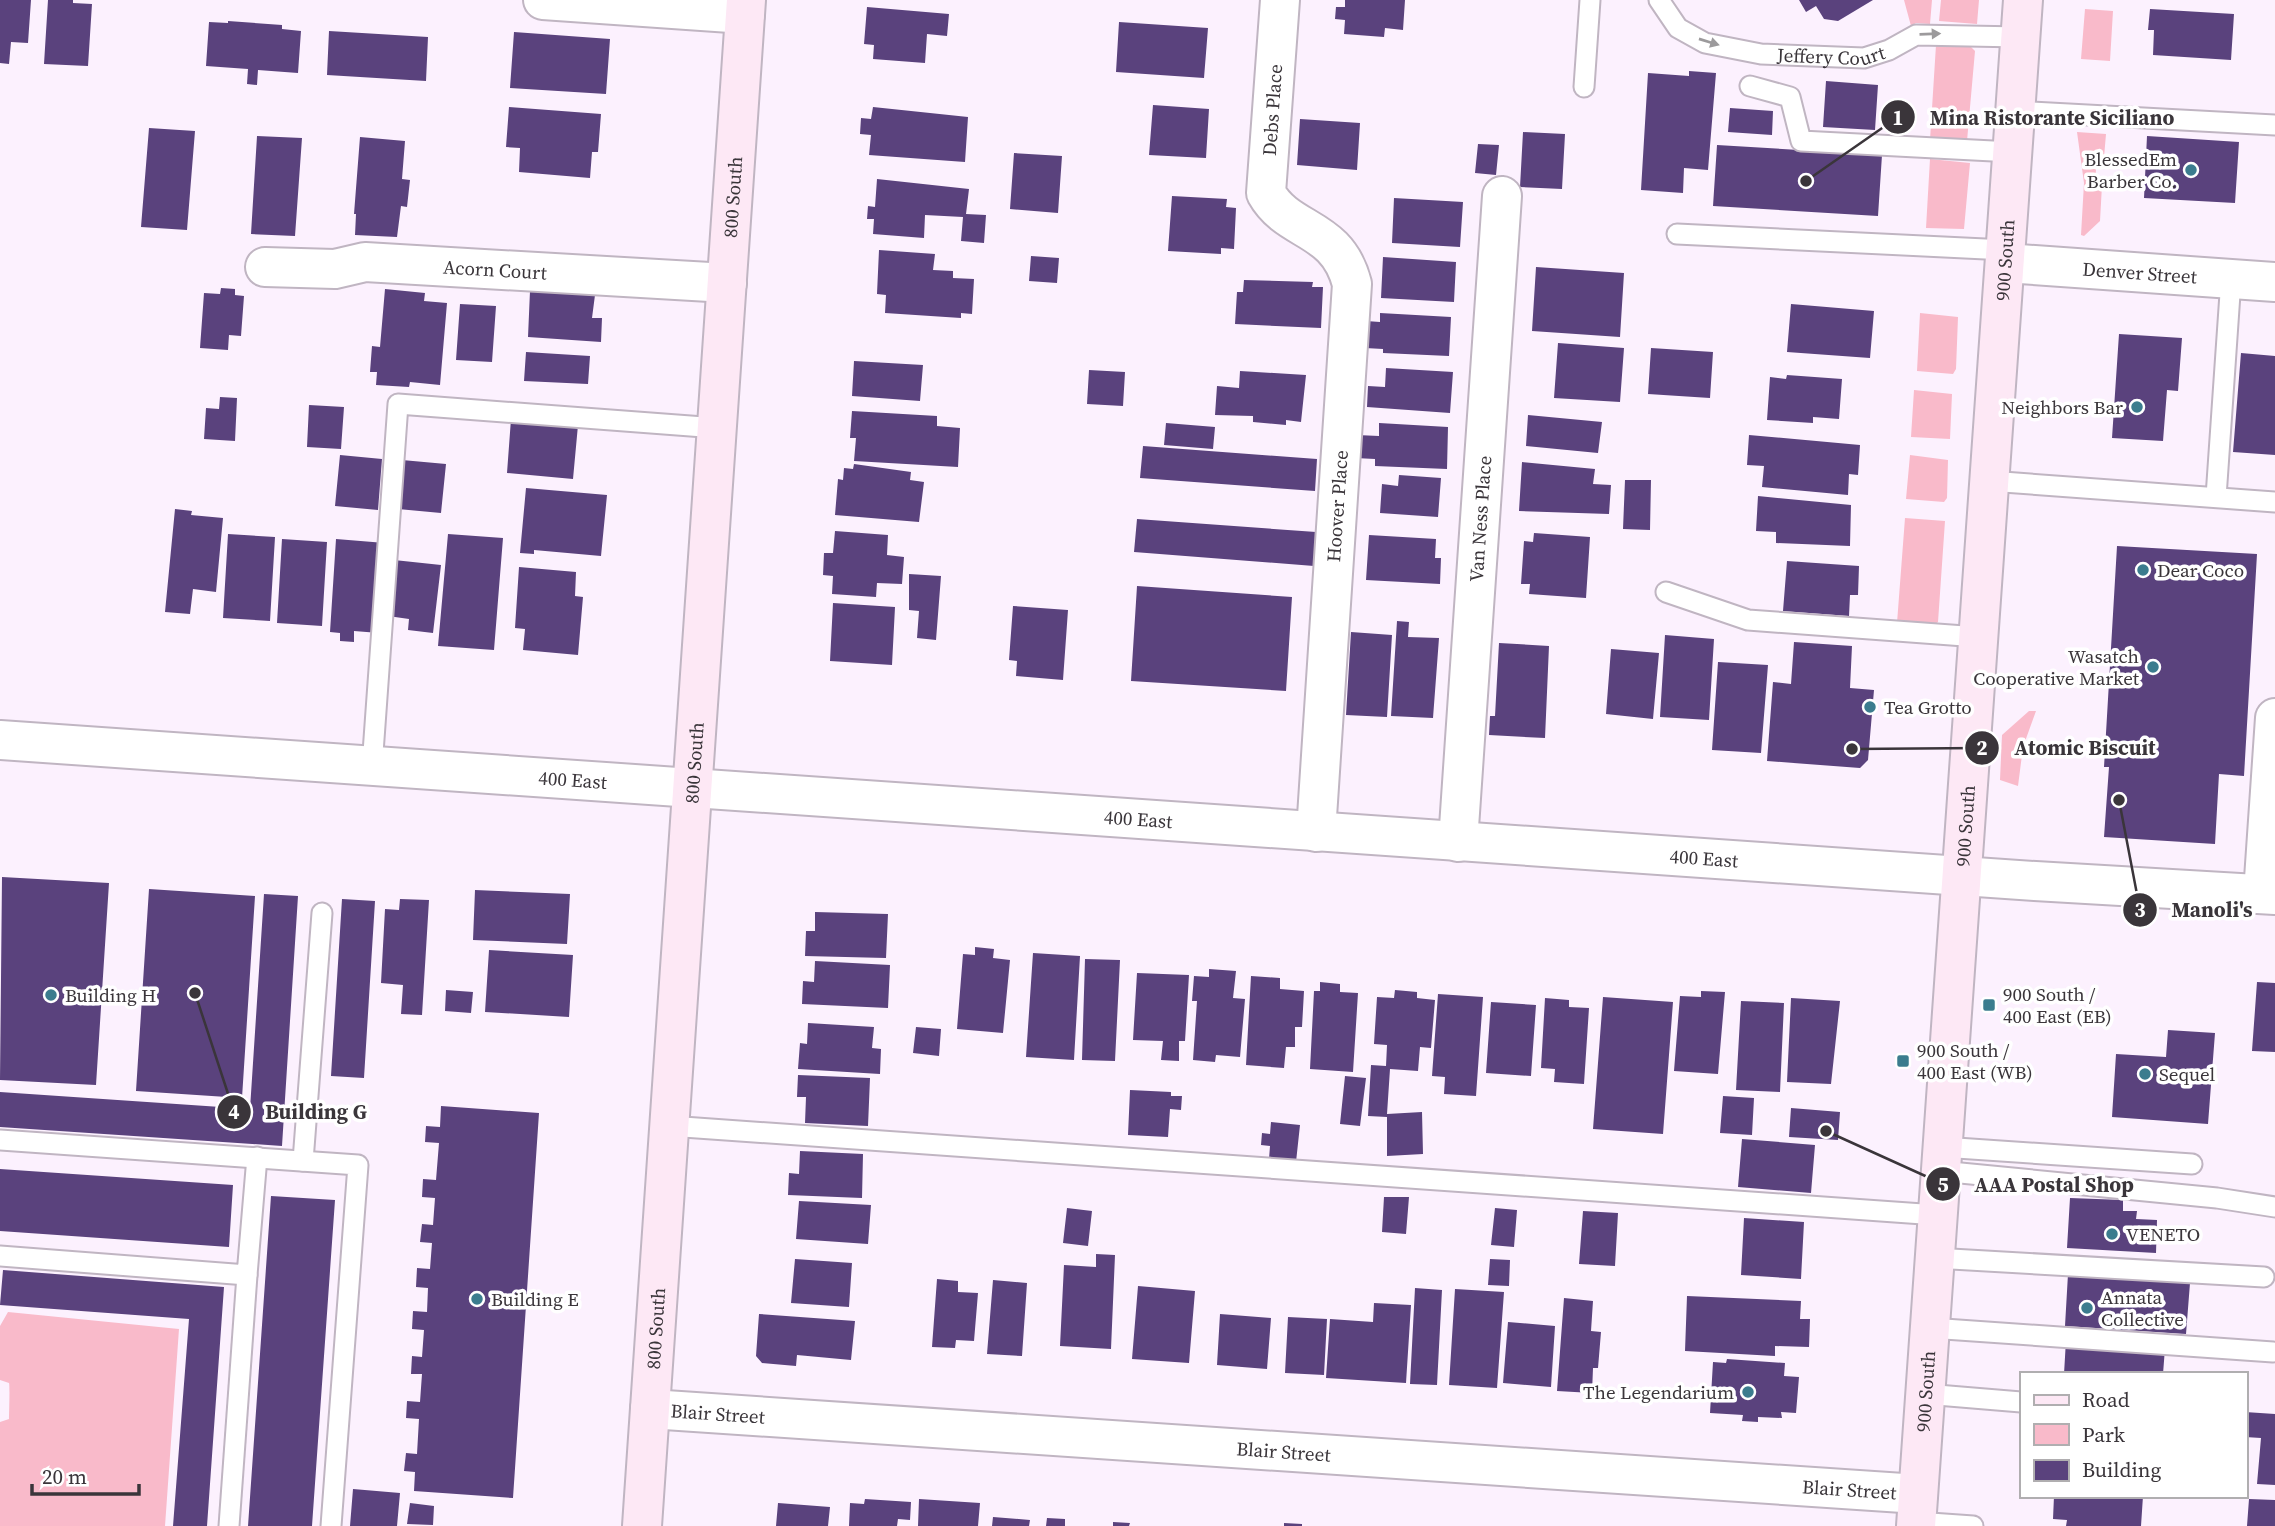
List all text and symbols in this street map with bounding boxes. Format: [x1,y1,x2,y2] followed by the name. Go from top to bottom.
[1919,29,1941,40] one-way arrow
[1698,38,1719,48] one-way arrow
[1775,39,1889,72] street label: Jeffery Court
[1256,63,1288,157] street label: Debs Place
[1881,96,2188,138] callout: Mina Ristorante Siciliano
[1892,103,1904,132] text: 1
[1930,103,2174,132] text: Mina Ristorante Siciliano
[2084,146,2177,194] place label: BlessedEm Barber Co.
[717,155,748,239] street label: 800 South
[2183,162,2199,178] marker: BlessedEm Barber Co.
[1989,218,2021,302] street label: 900 South
[442,254,548,286] street label: Acorn Court
[2082,255,2199,290] street label: Denver Street
[2001,394,2123,420] place label: Neighbors Bar
[2129,399,2145,415] marker: Neighbors Bar
[1320,449,1354,563] street label: Hoover Place
[1463,455,1497,583] street label: Van Ness Place
[2157,557,2244,583] place label: Dear Coco
[2135,562,2151,578] marker: Dear Coco
[1973,643,2140,691] place label: Wasatch Cooperative Market
[2145,659,2161,675] marker: Wasatch Cooperative Market
[1884,694,1972,720] place label: Tea Grotto
[1862,699,1878,715] marker: Tea Grotto
[678,721,710,804] street label: 800 South
[1965,727,2169,769] callout: Atomic Biscuit
[1976,733,1988,762] text: 2
[2014,733,2156,762] text: Atomic Biscuit
[538,764,609,795] street label: 400 East
[1949,784,1981,867] street label: 900 South
[1103,804,1174,834] street label: 400 East
[1669,843,1740,873] street label: 400 East
[2122,889,2266,931] callout: Manoli's
[2134,895,2146,924] text: 3
[2171,895,2253,924] text: Manoli's
[2003,981,2112,1029] place label: 900 South / 400 East (EB)
[65,982,156,1008] place label: Building H
[43,987,59,1003] marker: Building H
[1981,997,1997,1013] marker: 900 South / 400 East (EB)
[1917,1037,2033,1085] place label: 900 South / 400 East (WB)
[1895,1053,1911,1069] marker: 900 South / 400 East (WB)
[2159,1061,2215,1087] place label: Sequel
[2137,1066,2153,1082] marker: Sequel
[216,1091,381,1133] callout: Building G
[228,1097,240,1126] text: 4
[265,1097,367,1126] text: Building G
[1925,1163,2148,1205] callout: AAA Postal Shop
[1937,1170,1949,1199] text: 5
[1974,1170,2134,1199] text: AAA Postal Shop
[2126,1221,2200,1247] place label: VENETO
[2104,1226,2120,1242] marker: VENETO
[2101,1284,2184,1332] place label: Annata Collective
[491,1286,579,1312] place label: Building E
[640,1287,671,1370] street label: 800 South
[469,1291,485,1307] marker: Building E
[2079,1300,2095,1316] marker: Annata Collective
[1910,1350,1941,1433] street label: 900 South
[2020,1372,2247,1498] legend
[1583,1379,1734,1405] place label: The Legendarium
[1740,1384,1756,1400] marker: The Legendarium
[2082,1385,2130,1414] text: Road
[670,1397,767,1430] street label: Blair Street
[2082,1420,2126,1449] text: Park
[1236,1435,1332,1468] street label: Blair Street
[32,1452,138,1496] scale bar
[2082,1455,2161,1484] text: Building
[42,1462,87,1491] text: 20 m
[1801,1473,1898,1506] street label: Blair Street

